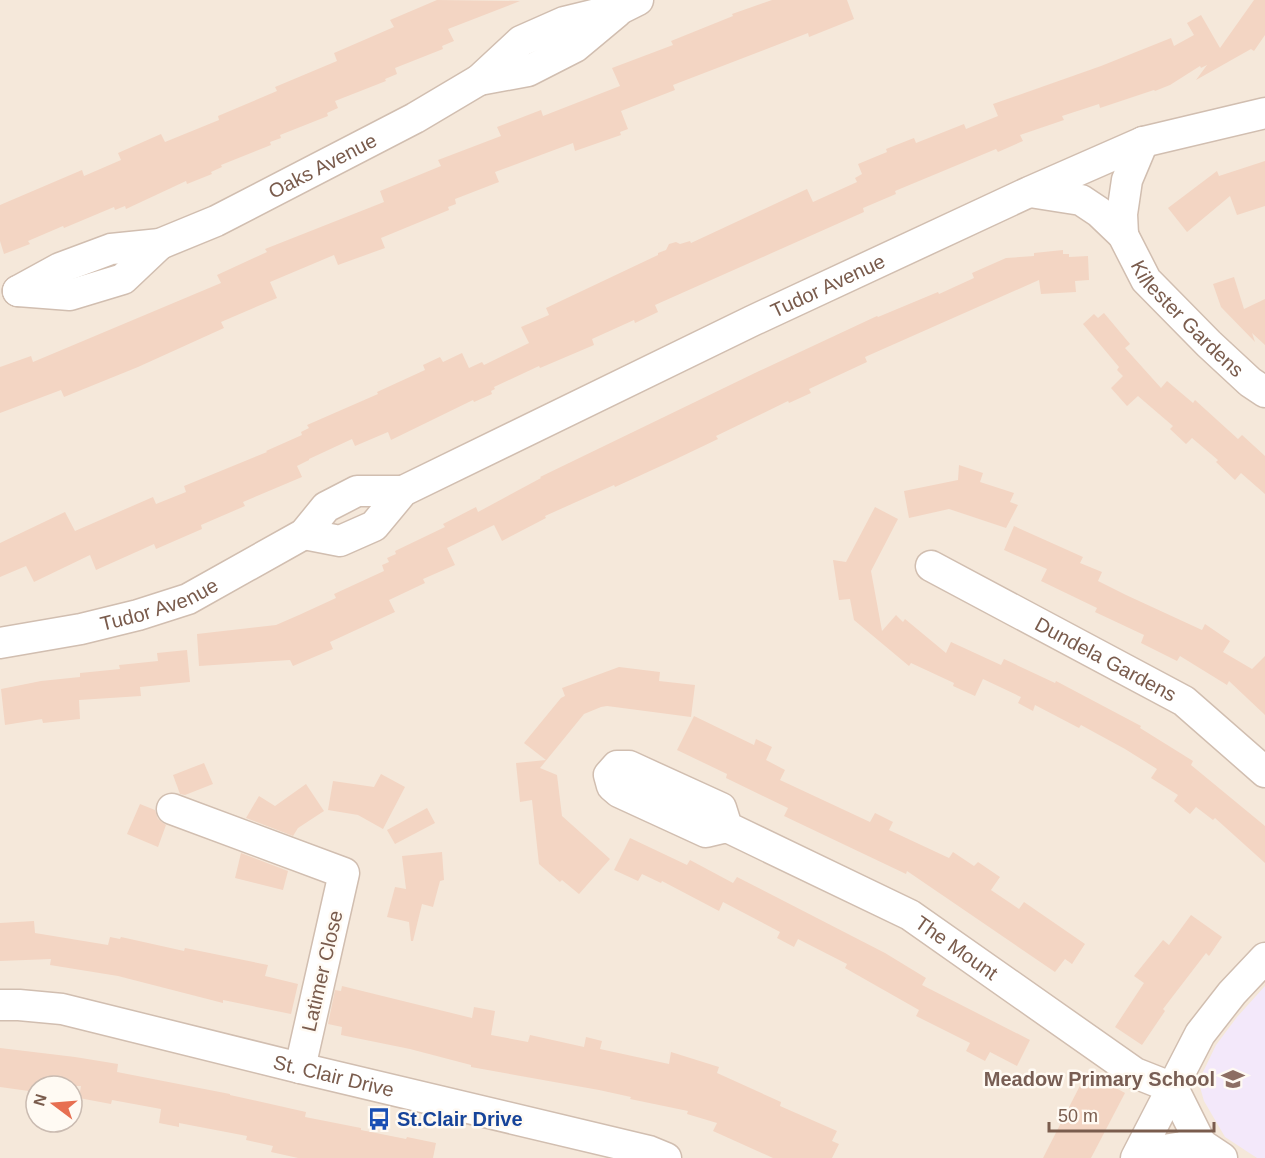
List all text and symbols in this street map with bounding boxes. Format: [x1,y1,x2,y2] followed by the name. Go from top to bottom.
[265,129,380,203] street label: Oaks Avenue
[767,250,888,322] street label: Tudor Avenue
[1127,256,1248,381] street label: Killester Gardens
[98,574,222,635] street label: Tudor Avenue
[1031,613,1180,706] street label: Dundela Gardens
[297,908,347,1034] street label: Latimer Close
[911,911,1002,984] street label: The Mount
[271,1051,396,1101] street label: St. Clair Drive
[1220,1066,1246,1092] school or university icon: Meadow Primary School
[984,1068,1215,1090] place label: Meadow Primary School
[24,1074,84,1134] north arrow
[30,1092,50,1108] text: N
[1049,1095,1214,1133] scale bar
[366,1106,392,1132] bus stop icon: St.Clair Drive
[1058,1106,1098,1126] text: 50 m
[397,1108,523,1130] place label: St.Clair Drive

